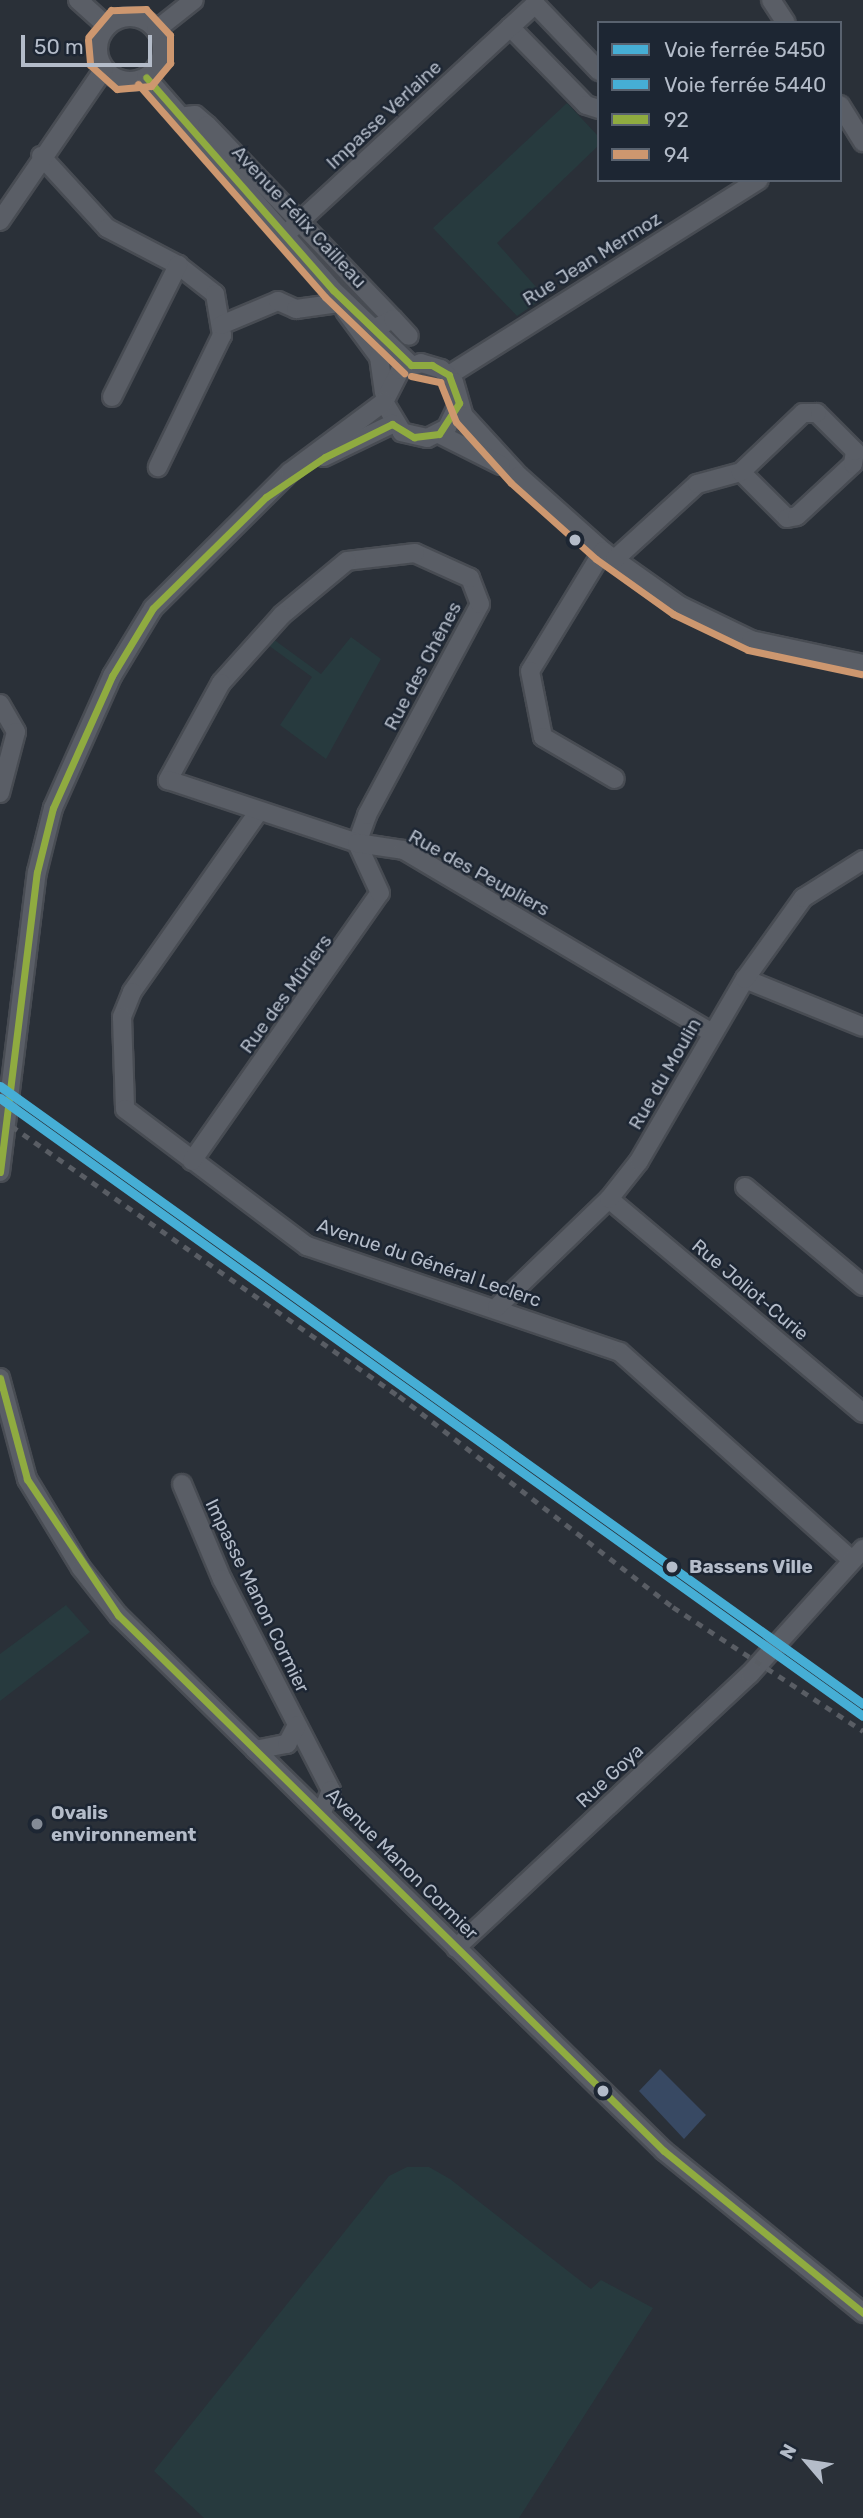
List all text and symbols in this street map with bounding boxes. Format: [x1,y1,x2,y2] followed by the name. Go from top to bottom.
[24,21,156,65] scale bar
[597,21,842,182] legend
[34,34,84,59] text: 50 m
[664,37,826,62] text: Voie ferrée 5450
[321,56,447,174] street label: Impasse Verlaine
[664,72,826,97] text: Voie ferrée 5440
[664,107,689,132] text: 92
[227,141,371,293] street label: Avenue Félix Cailleau
[664,142,689,167] text: 94
[519,207,665,311] street label: Rue Jean Mermoz
[568,533,582,547] unlabelled marker
[380,598,466,734] street label: Rue des Chênes
[405,825,553,921] street label: Rue des Peupliers
[235,930,337,1058] street label: Rue des Mûriers
[624,1014,706,1134] street label: Rue du Moulin
[314,1214,544,1312] street label: Avenue du Général Leclerc
[687,1235,813,1345] street label: Rue Joliot-Curie
[200,1495,314,1697] street label: Impasse Manon Cormier
[661,1556,683,1578] marker: Bassens Ville
[689,1556,813,1578] place label: Bassens Ville
[572,1739,648,1813] street label: Rue Goya
[321,1783,483,1945] street label: Avenue Manon Cormier
[51,1802,196,1846] place label: Ovalis environnement
[29,1816,45,1832] marker: Ovalis environnement
[596,2084,610,2098] unlabelled marker
[772,2427,842,2497] north arrow
[775,2440,802,2463] text: N

